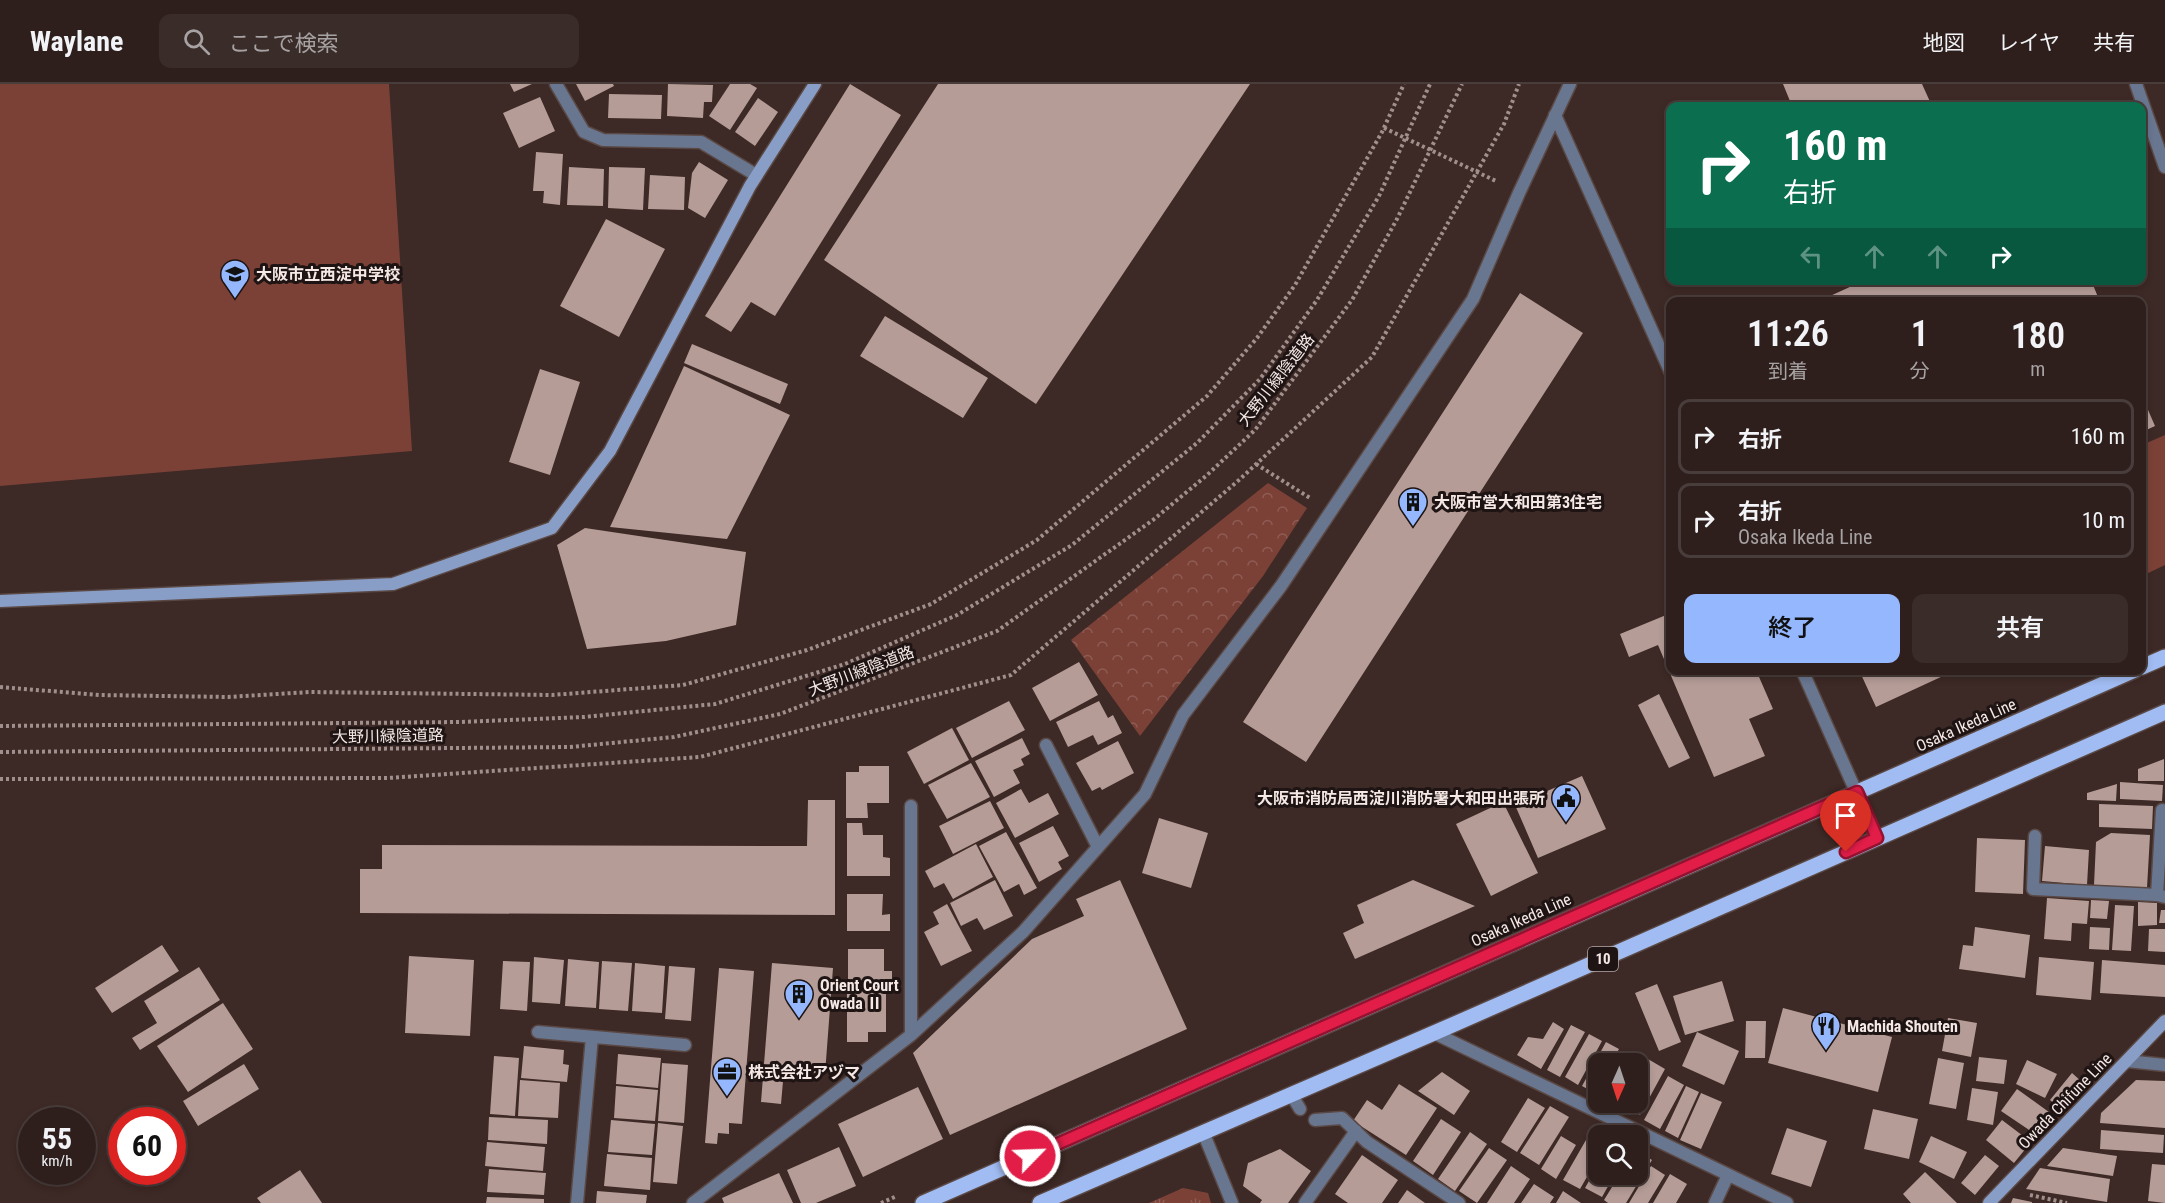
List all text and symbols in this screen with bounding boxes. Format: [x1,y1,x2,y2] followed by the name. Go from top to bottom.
[159,14,579,68] search box
[30,25,123,58] text: Waylane
[180,25,213,58] icon: search
[228,31,338,56] text: ここで検索
[1923,31,1965,55] text: 地図
[1998,31,2060,55] text: レイヤ
[2093,31,2135,55] text: 共有
[1783,121,1888,170] text: 160 m
[1684,126,1762,204] icon: right
[1783,177,1837,209] text: 右折
[1795,240,1828,273] icon: left
[1858,240,1891,273] icon: ahead
[1921,240,1954,273] icon: ahead
[1984,240,2017,273] icon: right
[219,258,251,300] school or university icon: 大阪市立西淀中学校
[256,265,400,284] place label: 大阪市立西淀中学校
[1747,313,1829,355] text: 11:26
[1911,313,1929,355] text: 1
[2011,315,2065,357] text: 180
[1234,330,1318,430] street label: 大野川緑陰道路
[2030,357,2045,381] text: m
[1768,359,1808,383] text: 到着
[1910,359,1930,383] text: 分
[1687,420,1720,453] icon: right
[2071,424,2125,449] text: 160 m
[1738,427,1782,452] text: 右折
[1397,486,1429,528] building icon: 大阪市営大和田第3住宅
[1434,493,1602,512] place label: 大阪市営大和田第3住宅
[1738,499,1782,524] text: 右折
[1687,504,1720,537] icon: right
[2082,508,2125,533] text: 10 m
[1738,525,1872,549] text: Osaka Ikeda Line
[1684,594,1900,663] button: 終了
[1912,594,2128,663] button: 共有
[805,642,917,700] street label: 大野川緑陰道路
[1913,694,2019,756] street label: Osaka Ikeda Line
[332,726,444,746] street label: 大野川緑陰道路
[1550,782,1582,824] public building icon: 大阪市消防局西淀川消防署大和田出張所
[1257,789,1545,808] place label: 大阪市消防局西淀川消防署大和田出張所
[1820,790,1871,852] pin
[1829,799,1862,832] icon: arrive
[1468,889,1574,951] street label: Osaka Ikeda Line
[1588,947,1618,971] road number: 10
[820,976,899,1013] place label: Orient Court Owada Ⅱ
[783,978,815,1020] building icon: Orient Court Owada Ⅱ
[1810,1010,1842,1052] restaurant icon: Machida Shouten
[1847,1017,1958,1036] place label: Machida Shouten
[2015,1049,2115,1153] street label: Owada Chifune Line
[1588,1053,1648,1113] north arrow
[1588,1053,1648,1185] map controls
[711,1056,743,1098] office icon: 株式会社アヅマ
[748,1063,860,1082] place label: 株式会社アヅマ
[108,1107,186,1185] speed limit sign: 60
[42,1121,72,1156] text: 55
[998,1124,1062,1188] position arrow
[1588,1125,1648,1185] button: search
[42,1152,72,1170] text: km/h

